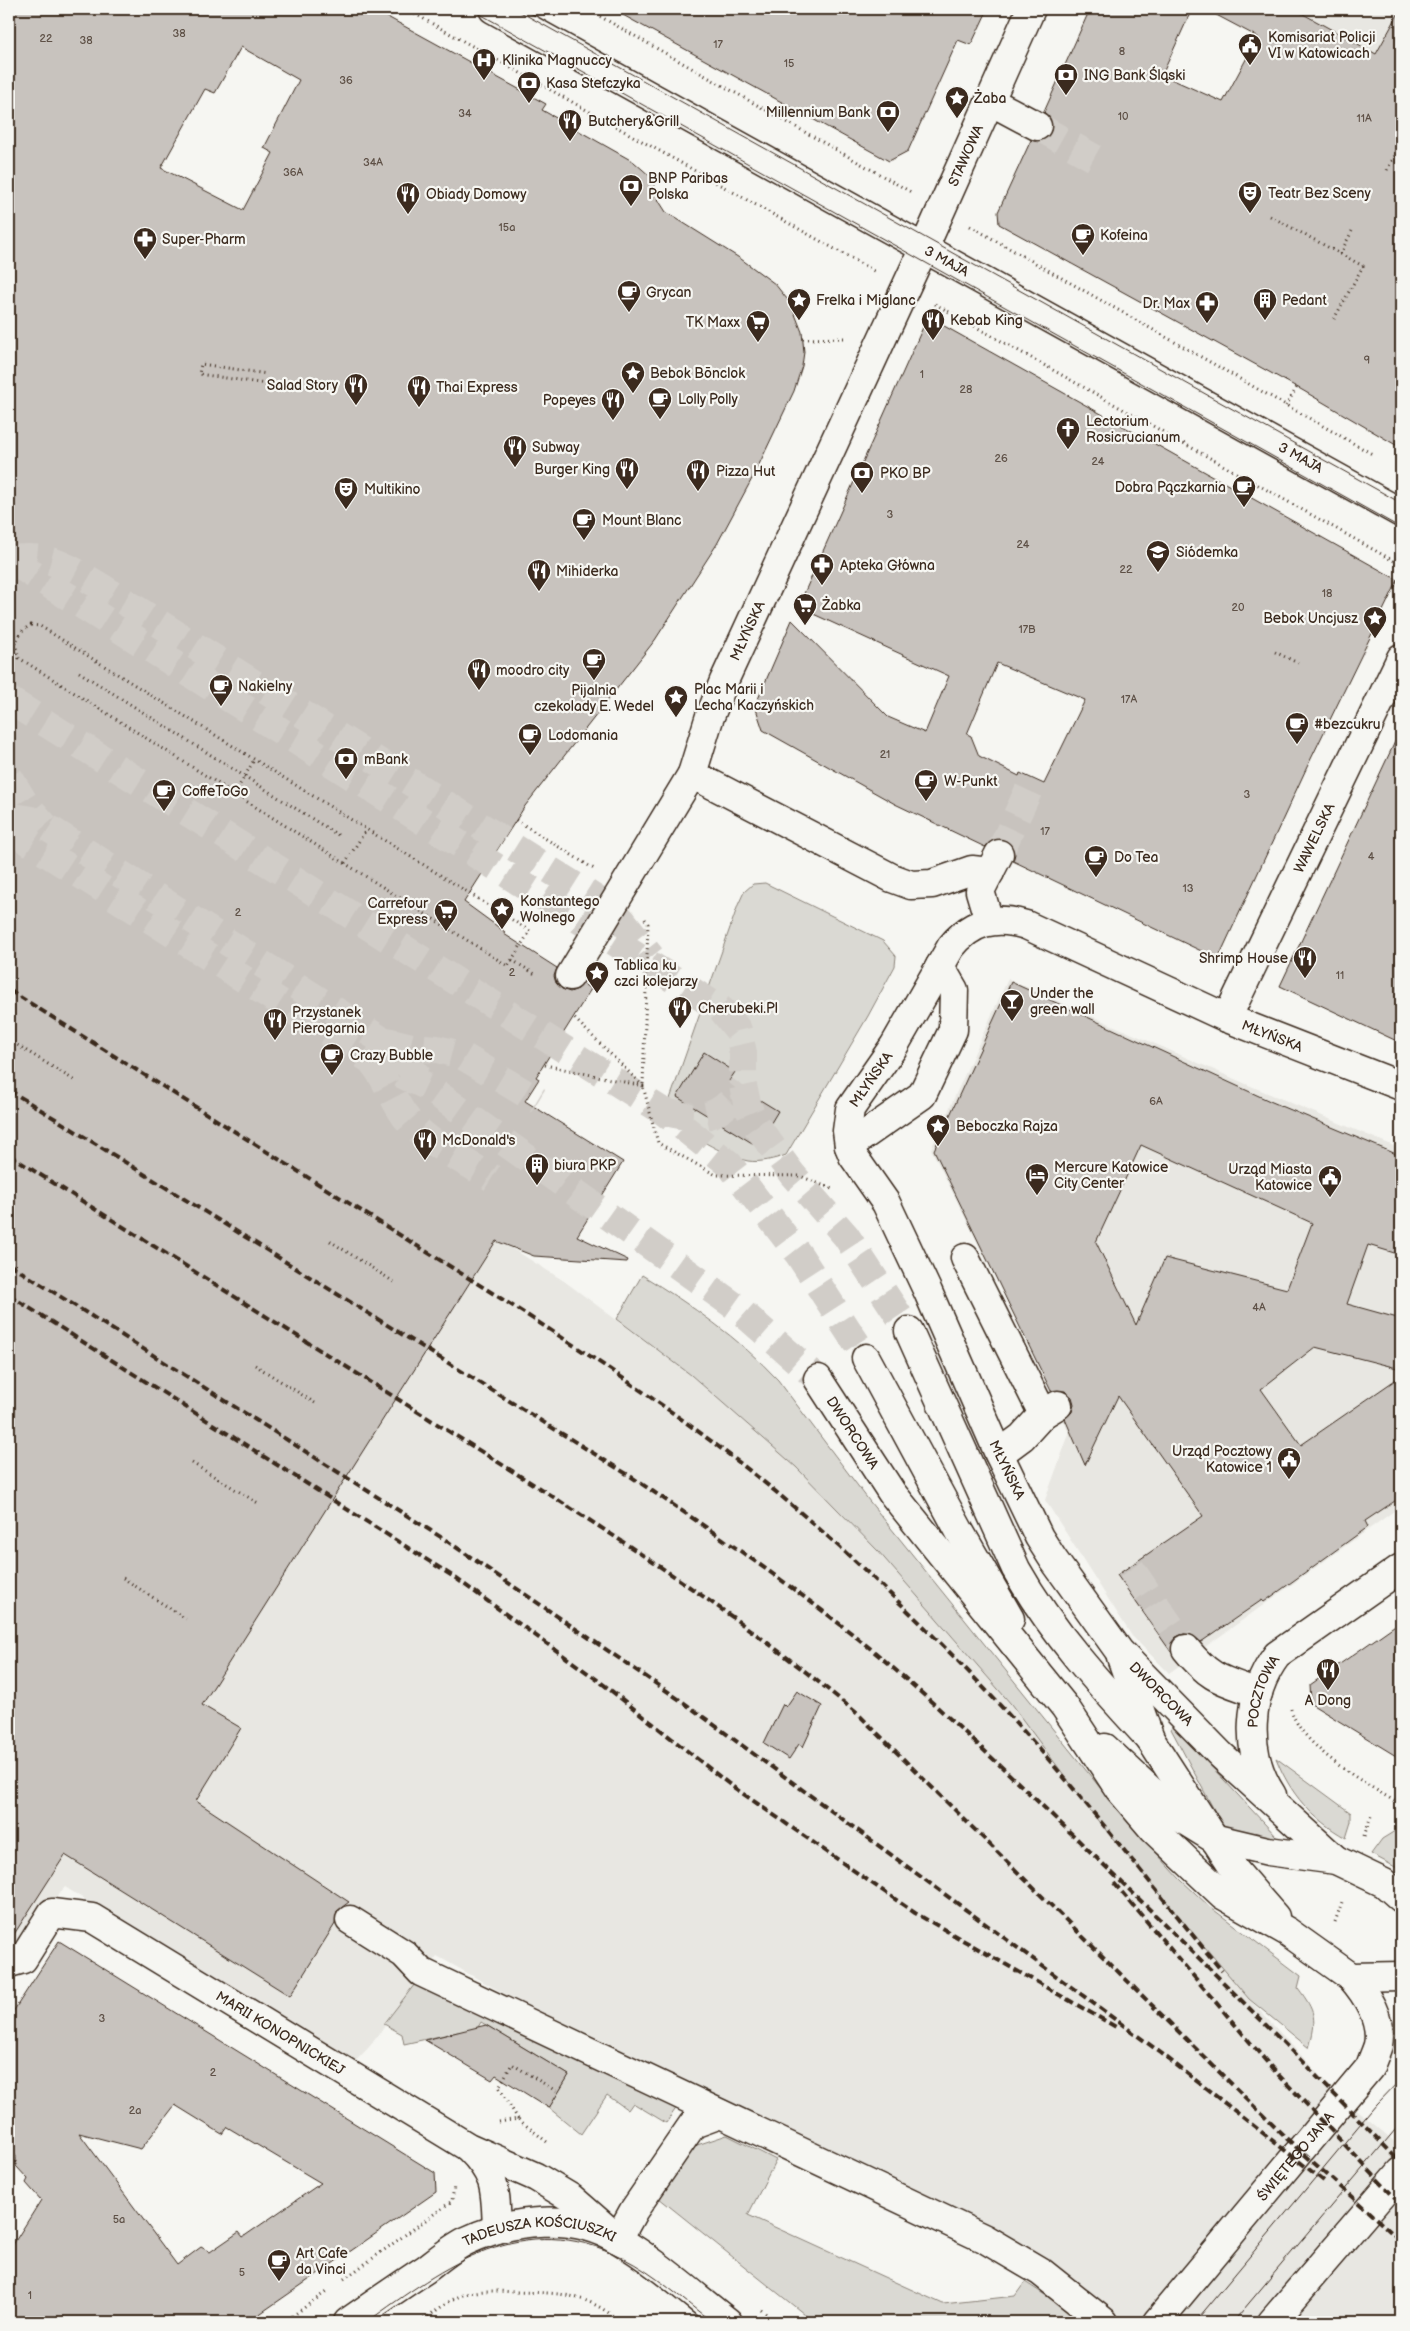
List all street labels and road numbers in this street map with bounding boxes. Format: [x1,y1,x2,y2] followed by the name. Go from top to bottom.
[944,122,987,189] street label: STAWOWA
[922,242,972,280] street label: 3 MAJA
[1276,438,1327,477] street label: 3 MAJA
[726,598,769,663] street label: MŁYŃSKA
[1290,800,1338,876] street label: WAWELSKA
[1240,1016,1306,1055] street label: MŁYŃSKA
[846,1048,896,1110] street label: MŁYŃSKA
[823,1393,883,1473] street label: DWORCOWA
[985,1437,1030,1503] street label: MŁYŃSKA
[1244,1651,1283,1728] street label: POCZTOWA
[1126,1659,1197,1730] street label: DWORCOWA
[213,1987,348,2079] street label: MARII KONOPNICKIEJ
[1253,2108,1338,2204] street label: ŚWIĘTEGO JANA
[461,2233,619,2255] street label: TADEUSZA KOŚCIUSZKI

